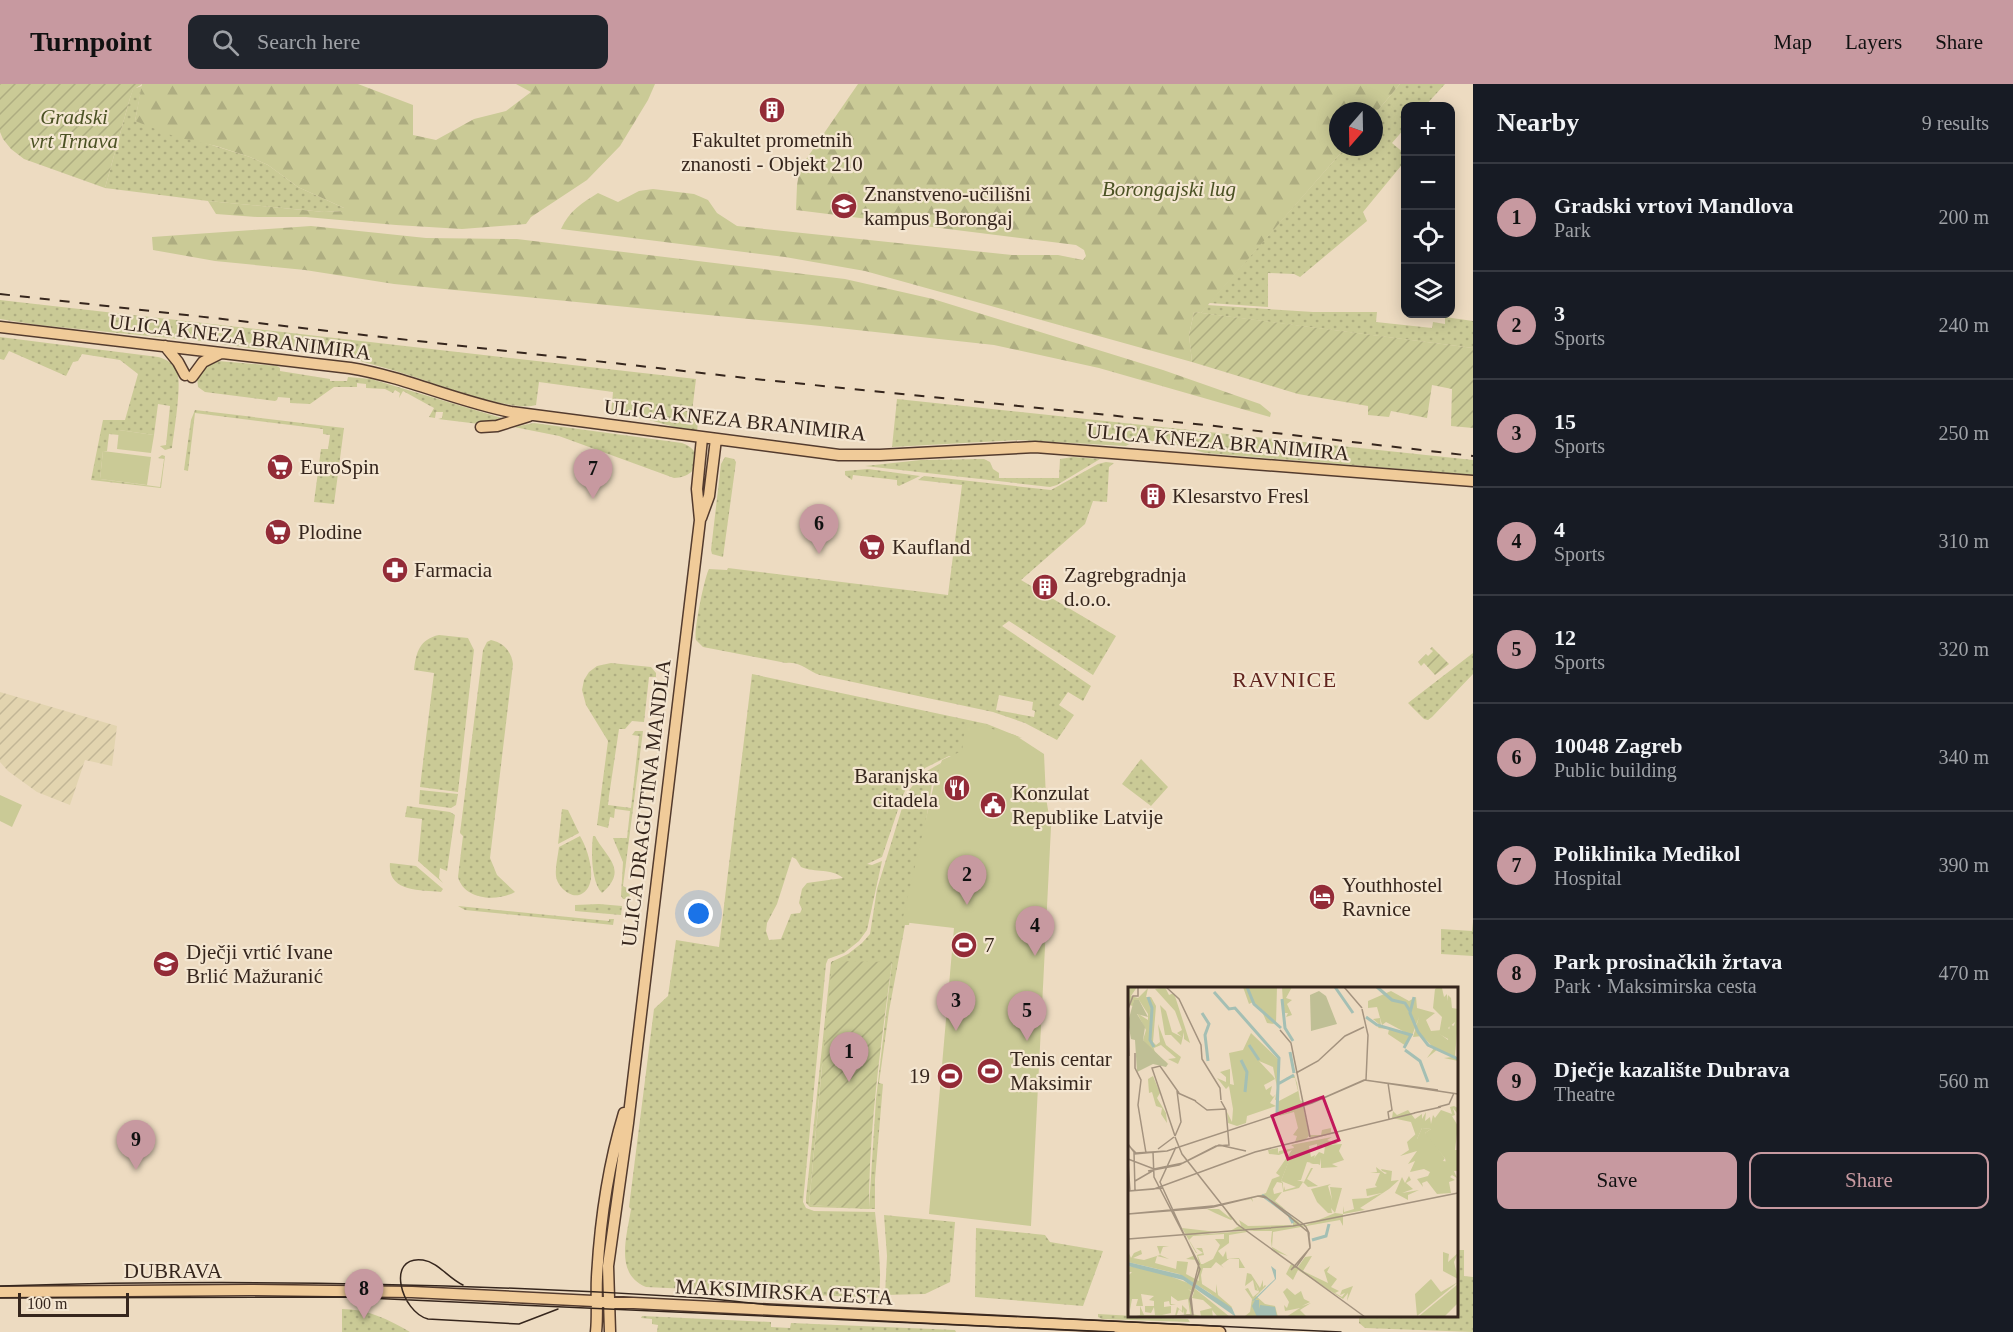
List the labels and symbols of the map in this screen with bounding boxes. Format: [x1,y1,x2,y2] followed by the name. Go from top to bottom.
[757,95,787,125] building icon: Fakultet prometnih znanosti - Objekt 210
[1329,102,1383,156] north arrow
[30,105,118,153] park label: Gradski vrt Trnava
[681,128,863,176] place label: Fakultet prometnih znanosti - Objekt 210
[1102,177,1236,201] park label: Borongajski lug
[864,182,1031,230] place label: Znanstveno-učilišni kampus Borongaj
[829,191,859,221] school or university icon: Znanstveno-učilišni kampus Borongaj
[108,309,373,365] street label: ULICA KNEZA BRANIMIRA
[603,394,868,446] street label: ULICA KNEZA BRANIMIRA
[1086,419,1351,466] street label: ULICA KNEZA BRANIMIRA
[574,450,612,499] pin: 7
[265,452,295,482] supermarket icon: EuroSpin
[300,455,380,479] place label: EuroSpin
[1138,481,1168,511] building icon: Klesarstvo Fresl
[1172,484,1309,508] place label: Klesarstvo Fresl
[800,504,838,554] pin: 6
[263,517,293,547] supermarket icon: Plodine
[298,520,362,544] place label: Plodine
[857,532,887,562] supermarket icon: Kaufland
[892,535,971,559] place label: Kaufland
[380,555,410,585] pharmacy icon: Farmacia
[414,558,493,582] place label: Farmacia
[1064,563,1187,611] place label: Zagrebgradnja d.o.o.
[1030,572,1060,602] building icon: Zagrebgradnja d.o.o.
[616,657,676,948] street label: ULICA DRAGUTINA MANDLA
[1232,667,1338,692] district label: RAVNICE
[854,764,939,812] place label: Baranjska citadela
[942,773,972,803] restaurant icon: Baranjska citadela
[1012,781,1163,829] place label: Konzulat Republike Latvije
[978,790,1008,820] public building icon: Konzulat Republike Latvije
[948,856,986,905] pin: 2
[1342,873,1443,921] place label: Youthhostel Ravnice
[1307,882,1337,912] hotel icon: Youthhostel Ravnice
[684,899,713,928] your location
[1016,906,1054,956] pin: 4
[949,930,979,960] sports icon: 7
[984,933,995,957] place label: 7
[186,940,333,988] place label: Dječji vrtić Ivane Brlić Mažuranić
[151,949,181,979] school or university icon: Dječji vrtić Ivane Brlić Mažuranić
[936,982,976,1031] pin: 3
[1128,987,1458,1317] inset map
[1008,992,1046,1041] pin: 5
[830,1032,868,1082] pin: 1
[1010,1047,1112,1095] place label: Tenis centar Maksimir
[975,1056,1005,1086] sports icon: Tenis centar Maksimir
[935,1061,965,1091] sports icon: 19
[909,1064,930,1088] place label: 19
[116,1120,156,1170] pin: 9
[124,1259,223,1283] street label: DUBRAVA
[344,1270,384,1319] pin: 8
[674,1274,894,1310] street label: MAKSIMIRSKA CESTA
[18,1290,129,1318] scale bar

